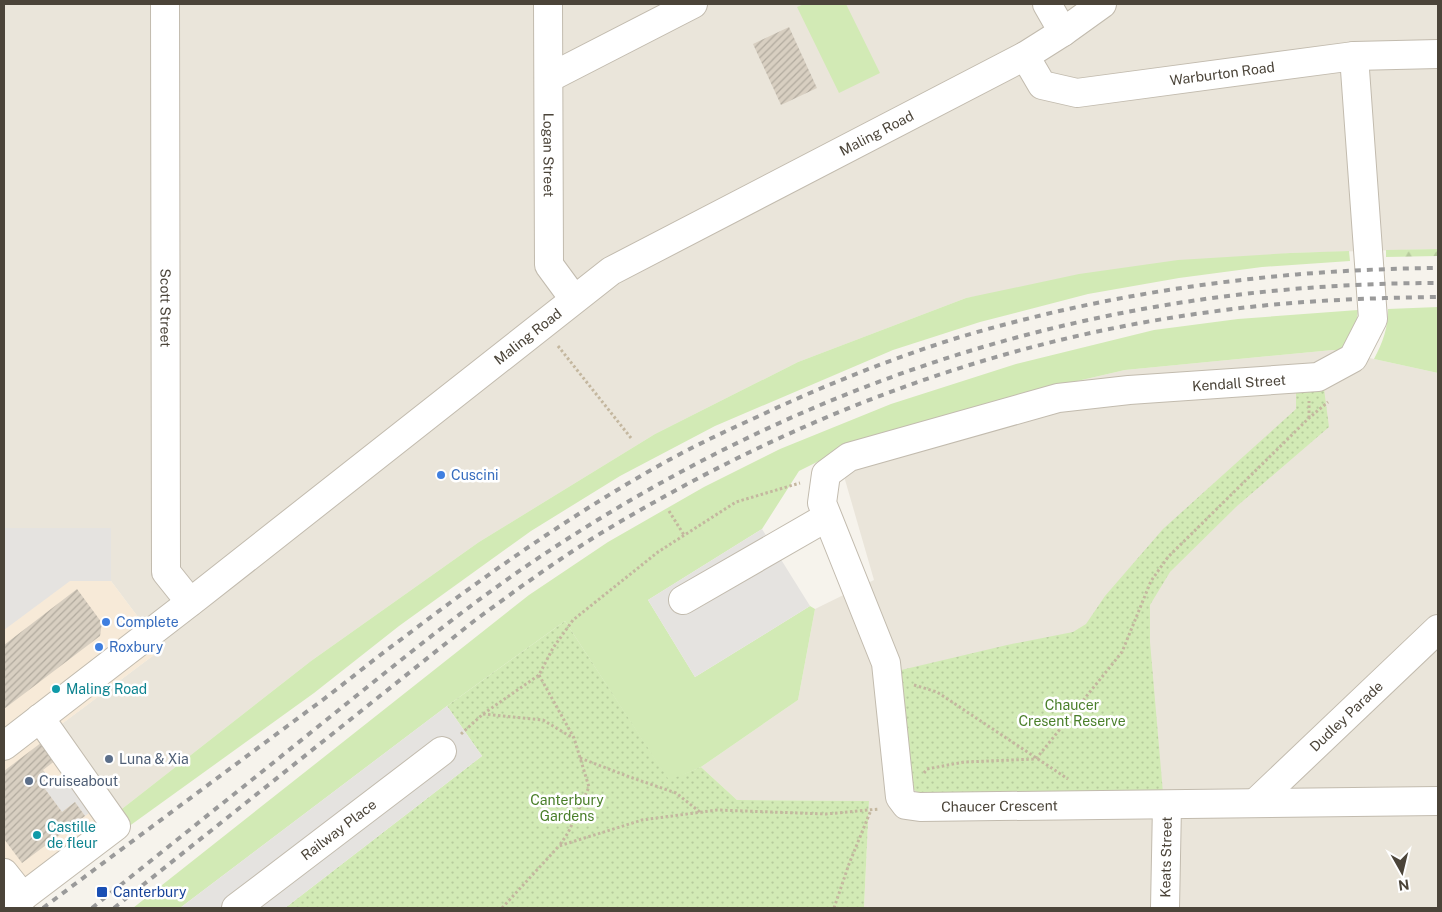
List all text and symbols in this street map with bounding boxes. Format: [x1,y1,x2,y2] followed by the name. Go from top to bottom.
[1169,59,1276,89] street label: Warburton Road
[837,107,916,159] street label: Maling Road
[540,113,557,197] street label: Logan Street
[157,268,174,348] street label: Scott Street
[491,305,565,368] street label: Maling Road
[1192,372,1286,394] street label: Kendall Street
[451,467,498,483] place label: Cuscini
[435,469,447,481] marker: Cuscini
[116,614,179,630] place label: Complete
[100,616,112,628] marker: Complete
[109,639,164,655] place label: Roxbury
[93,641,105,653] marker: Roxbury
[1306,678,1386,755] street label: Dudley Parade
[66,681,147,697] place label: Maling Road
[50,683,62,695] marker: Maling Road
[1018,697,1126,729] park label: Chaucer Cresent Reserve
[119,751,189,767] place label: Luna & Xia
[103,753,115,765] marker: Luna & Xia
[39,773,118,789] place label: Cruiseabout
[23,775,35,787] marker: Cruiseabout
[530,792,604,824] park label: Canterbury Gardens
[298,796,379,863] street label: Railway Place
[941,797,1058,815] street label: Chaucer Crescent
[1157,816,1175,898] street label: Keats Street
[47,819,98,851] place label: Castille de fleur
[31,829,43,841] marker: Castille de fleur
[1377,847,1427,897] north arrow
[1397,876,1410,894] text: N
[113,884,187,900] place label: Canterbury
[95,885,109,899] marker: Canterbury

